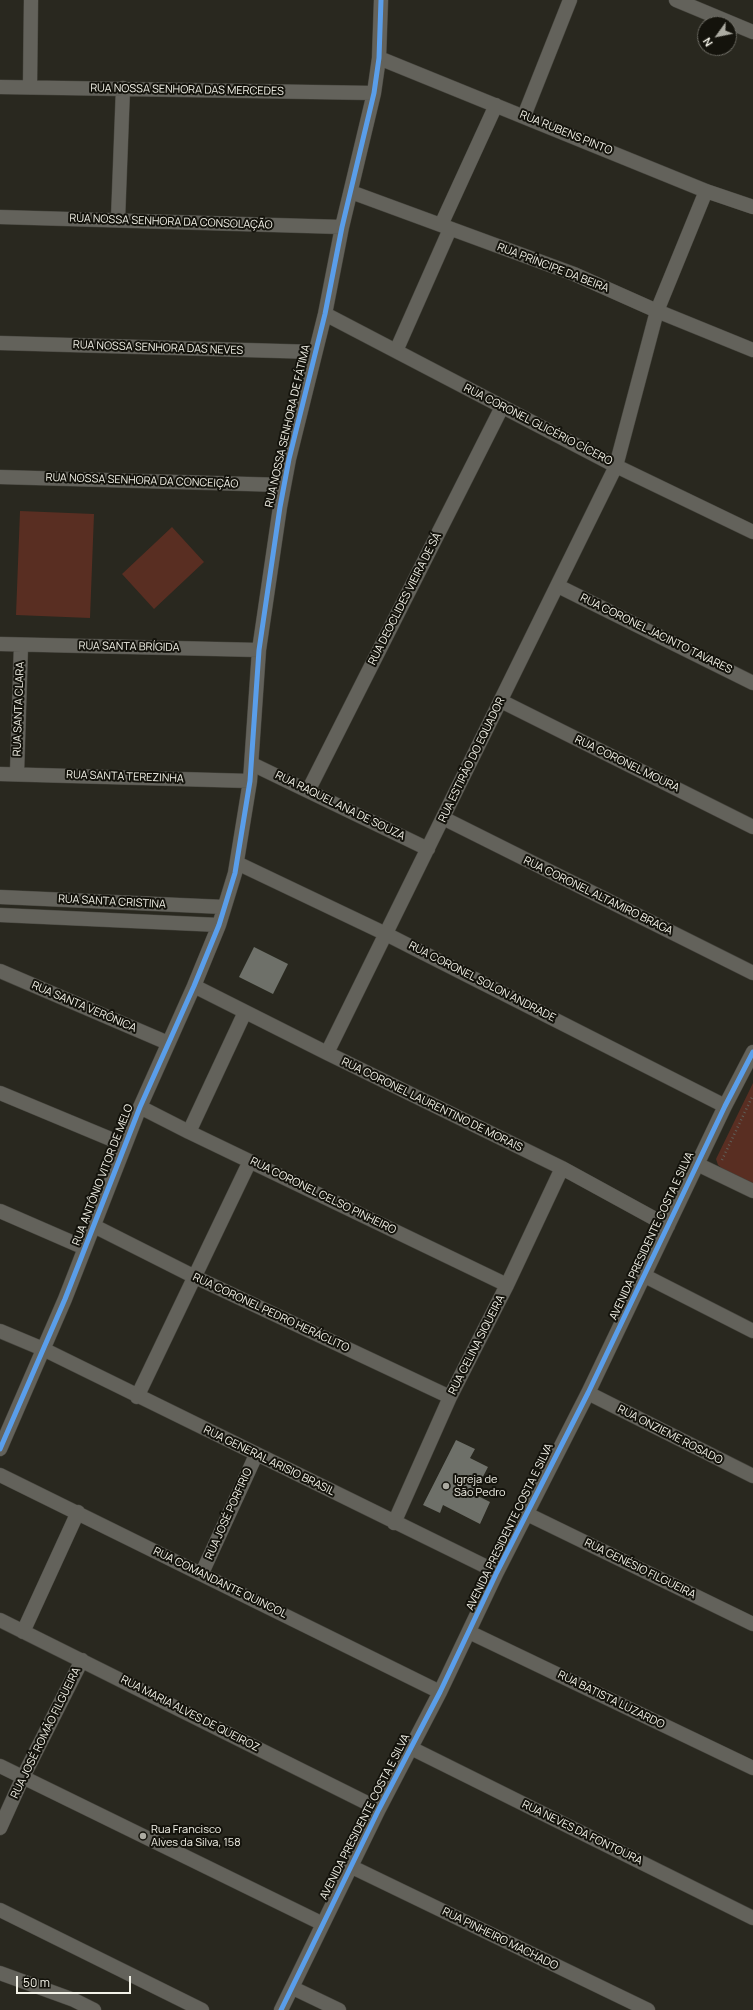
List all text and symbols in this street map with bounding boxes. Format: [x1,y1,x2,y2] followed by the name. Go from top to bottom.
[697,16,737,56] north arrow
[699,35,716,50] text: N
[90,82,284,98] street label: RUA NOSSA SENHORA DAS MERCEDES
[518,108,614,158] street label: RUA RUBENS PINTO
[69,212,273,232] street label: RUA NOSSA SENHORA DA CONSOLAÇÃO
[495,241,611,295] street label: RUA PRÍNCIPE DA BEIRA
[73,338,243,358] street label: RUA NOSSA SENHORA DAS NEVES
[263,343,313,509] street label: RUA NOSSA SENHORA DE FÁTIMA
[461,382,615,468] street label: RUA CORONEL GLICÉRIO CÍCERO
[45,471,239,491] street label: RUA NOSSA SENHORA DA CONCEIÇÃO
[366,531,444,667] street label: RUA DEOCLIDES VIEIRA DE SÁ
[578,591,734,677] street label: RUA CORONEL JACINTO TAVARES
[78,640,180,654] street label: RUA SANTA BRÍGIDA
[11,661,27,757] street label: RUA SANTA CLARA
[436,695,508,825] street label: RUA ESTIRÃO DO EQUADOR
[573,733,681,795] street label: RUA CORONEL MOURA
[66,768,184,786] street label: RUA SANTA TEREZINHA
[273,769,407,843] street label: RUA RAQUEL ANA DE SOUZA
[521,854,675,938] street label: RUA CORONEL ALTAMIRO BRAGA
[58,893,166,911] street label: RUA SANTA CRISTINA
[406,939,558,1025] street label: RUA CORONEL SOLON ANDRADE
[30,979,138,1035] street label: RUA SANTA VERÔNICA
[339,1055,525,1155] street label: RUA CORONEL LAURENTINO DE MORAIS
[70,1102,136,1248] street label: RUA ANTÔNIO VITOR DE MELO
[607,1150,697,1322] street label: AVENIDA PRESIDENTE COSTA E SILVA
[248,1155,398,1237] street label: RUA CORONEL CELSO PINHEIRO
[191,1271,351,1355] street label: RUA CORONEL PEDRO HERÁCLITO
[446,1293,508,1397] street label: RUA CELINA SIQUEIRA
[615,1403,725,1467] street label: RUA ONZIEME ROSADO
[201,1423,337,1499] street label: RUA GENERAL ARISIO BRASIL
[464,1441,556,1613] street label: AVENIDA PRESIDENTE COSTA E SILVA
[203,1466,255,1562] street label: RUA JOSÉ PORFIRIO
[454,1473,506,1499] place label: Igreja de São Pedro
[441,1481,451,1491] marker: Igreja de São Pedro
[582,1536,698,1602] street label: RUA GENÉSIO FILGUEIRA
[151,1545,289,1621] street label: RUA COMANDANTE QUINCOL
[8,1665,84,1801] street label: RUA JOSÉ ROMÃO FILGUEIRA
[555,1668,667,1732] street label: RUA BATISTA LUZARDO
[119,1673,261,1755] street label: RUA MARIA ALVES DE QUEIROZ
[317,1732,413,1902] street label: AVENIDA PRESIDENTE COSTA E SILVA
[520,1798,644,1868] street label: RUA NEVES DA FONTOURA
[151,1823,241,1849] place label: Rua Francisco Alves da Silva, 158
[138,1831,148,1841] marker: Rua Francisco Alves da Silva, 158
[440,1905,560,1973] street label: RUA PINHEIRO MACHADO
[18,1968,133,1994] scale bar
[23,1974,50,1991] text: 50 m

